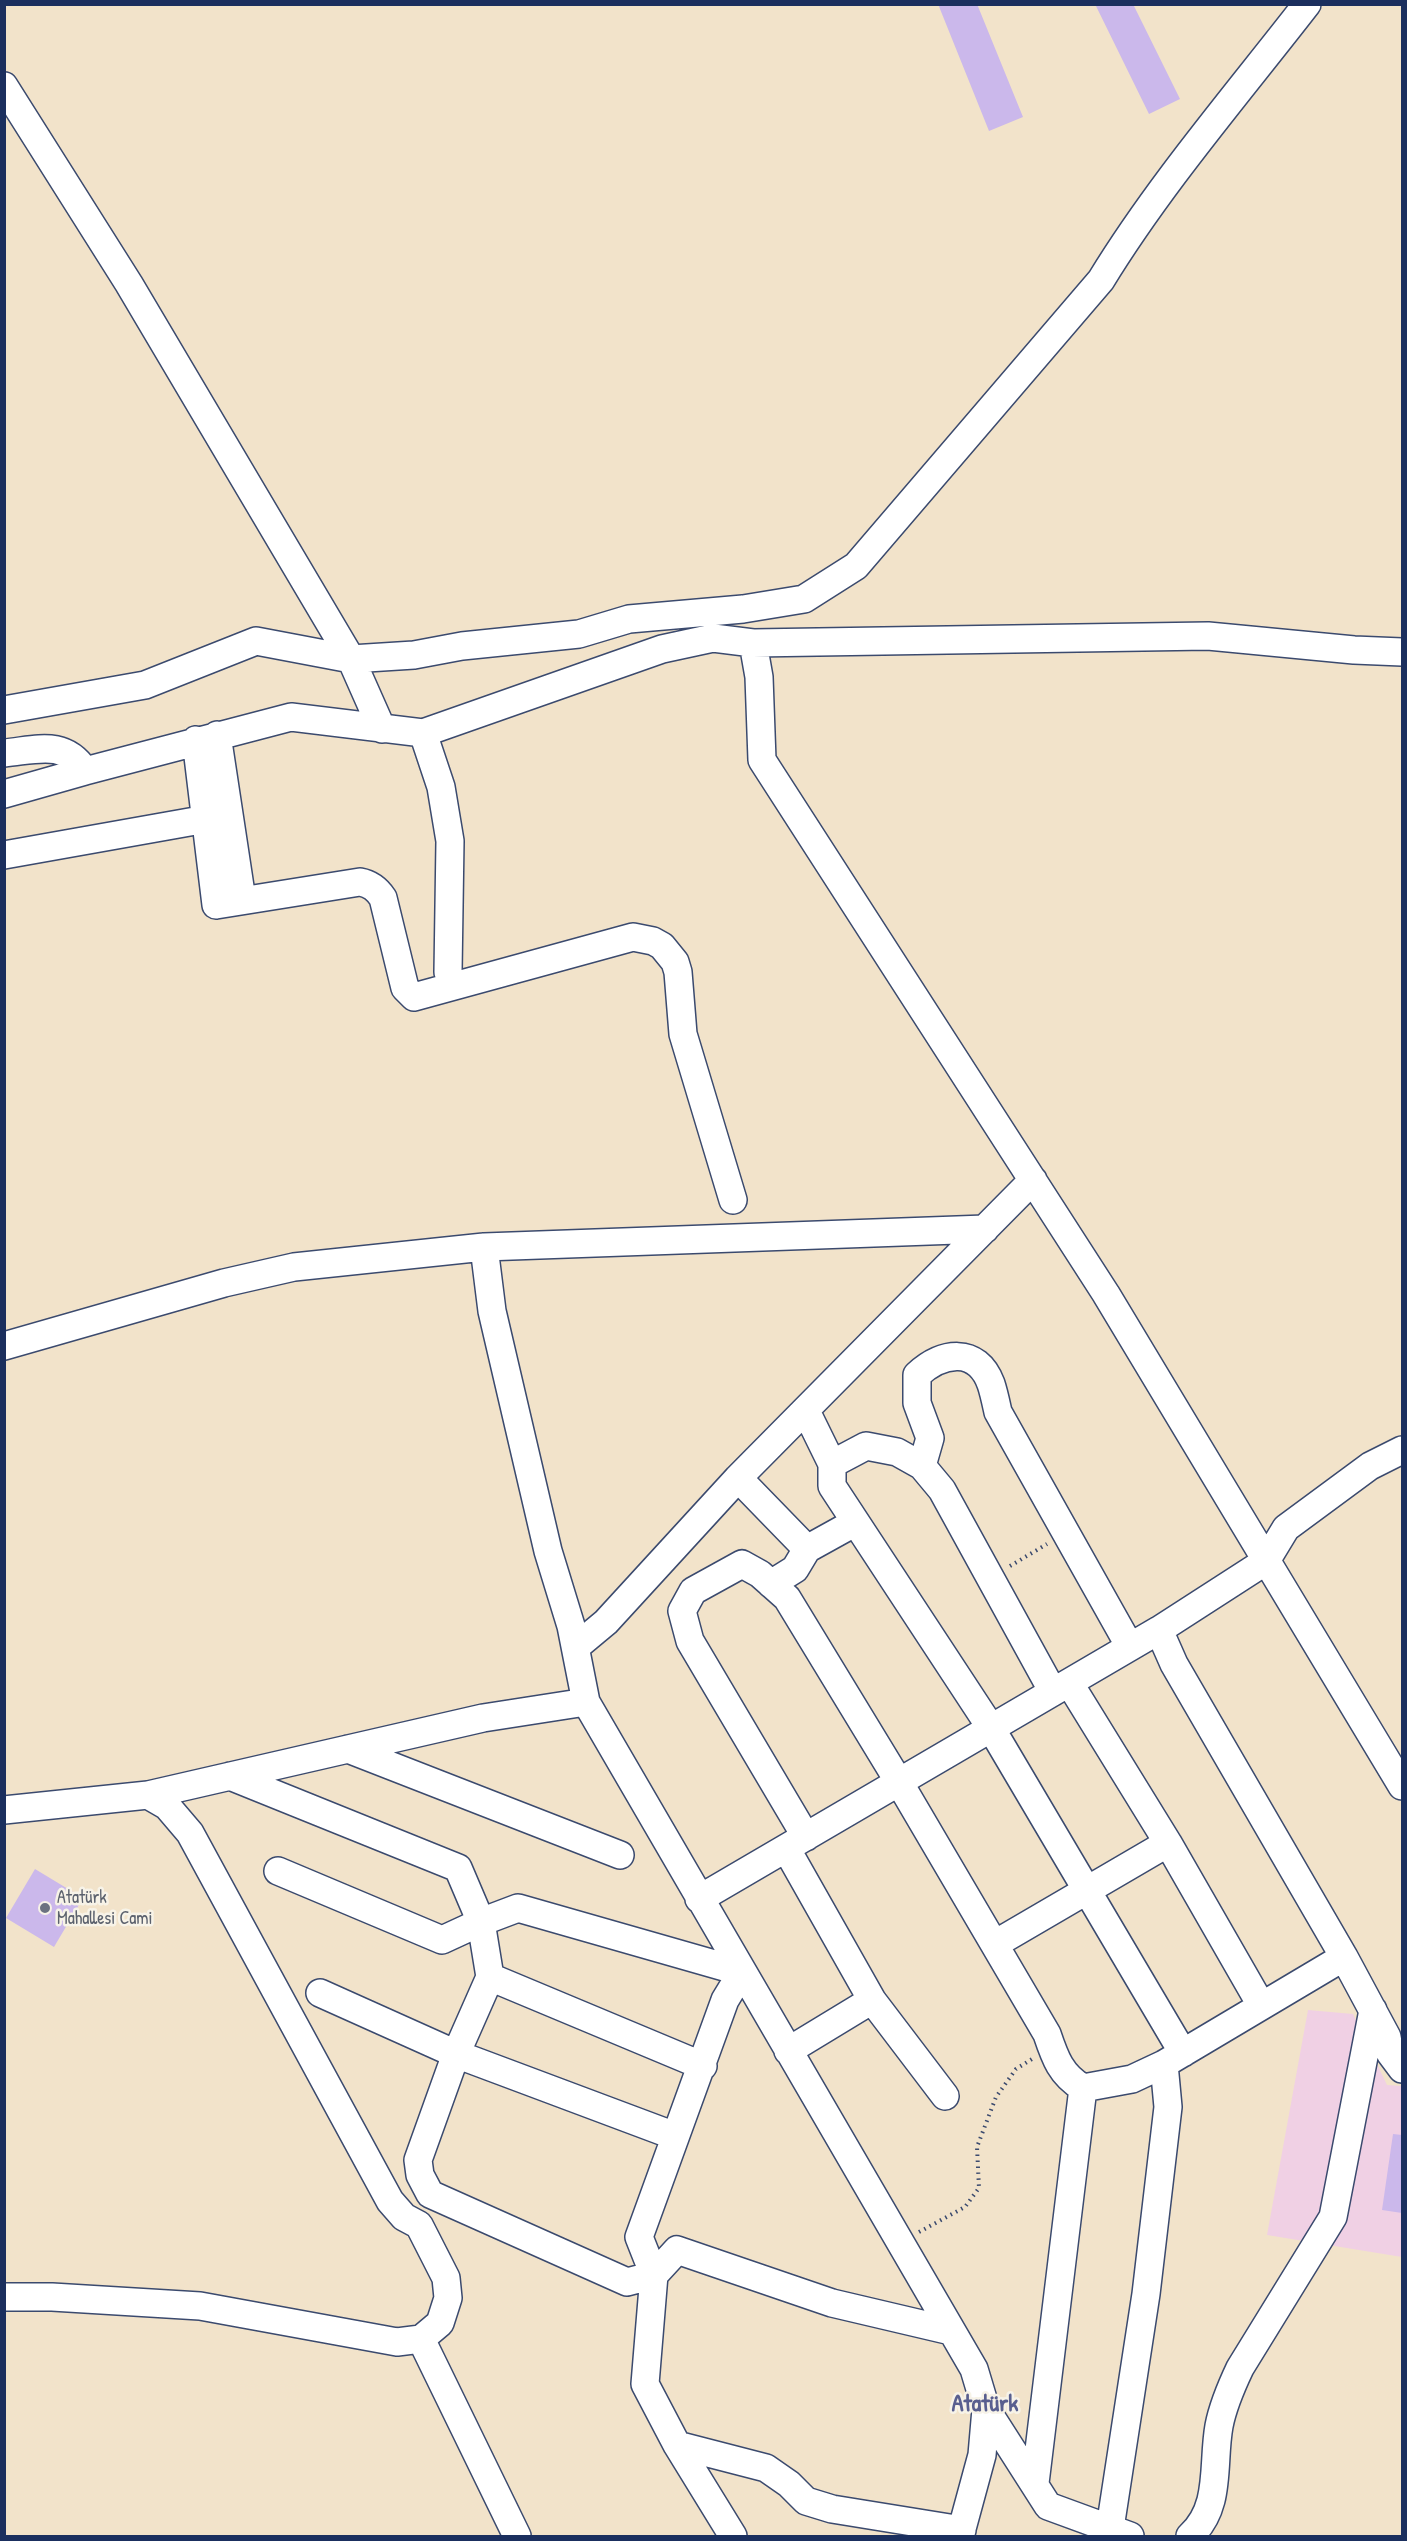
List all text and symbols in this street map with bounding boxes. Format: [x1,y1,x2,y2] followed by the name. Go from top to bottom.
[57,1887,153,1930] place label: Atatürk Mahallesi Cami
[38,1901,52,1915] marker: Atatürk Mahallesi Cami
[952,2391,1018,2419] district label: Atatürk

